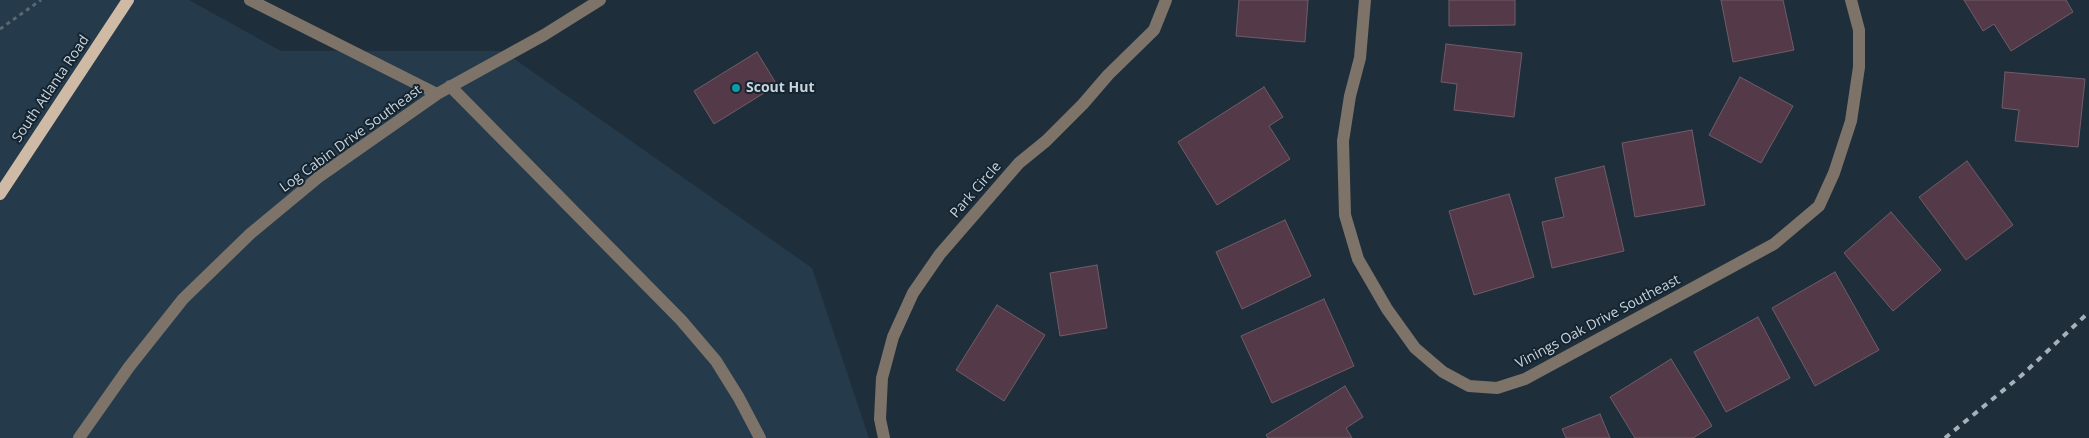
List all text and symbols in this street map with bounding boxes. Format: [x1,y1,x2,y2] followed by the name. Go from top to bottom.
[9,32,93,146] street label: South Atlanta Road
[746,80,814,96] place label: Scout Hut
[277,82,425,196] street label: Log Cabin Drive Southeast
[730,82,742,94] marker: Scout Hut
[947,158,1005,222] street label: Park Circle
[1513,271,1683,373] street label: Vinings Oak Drive Southeast

